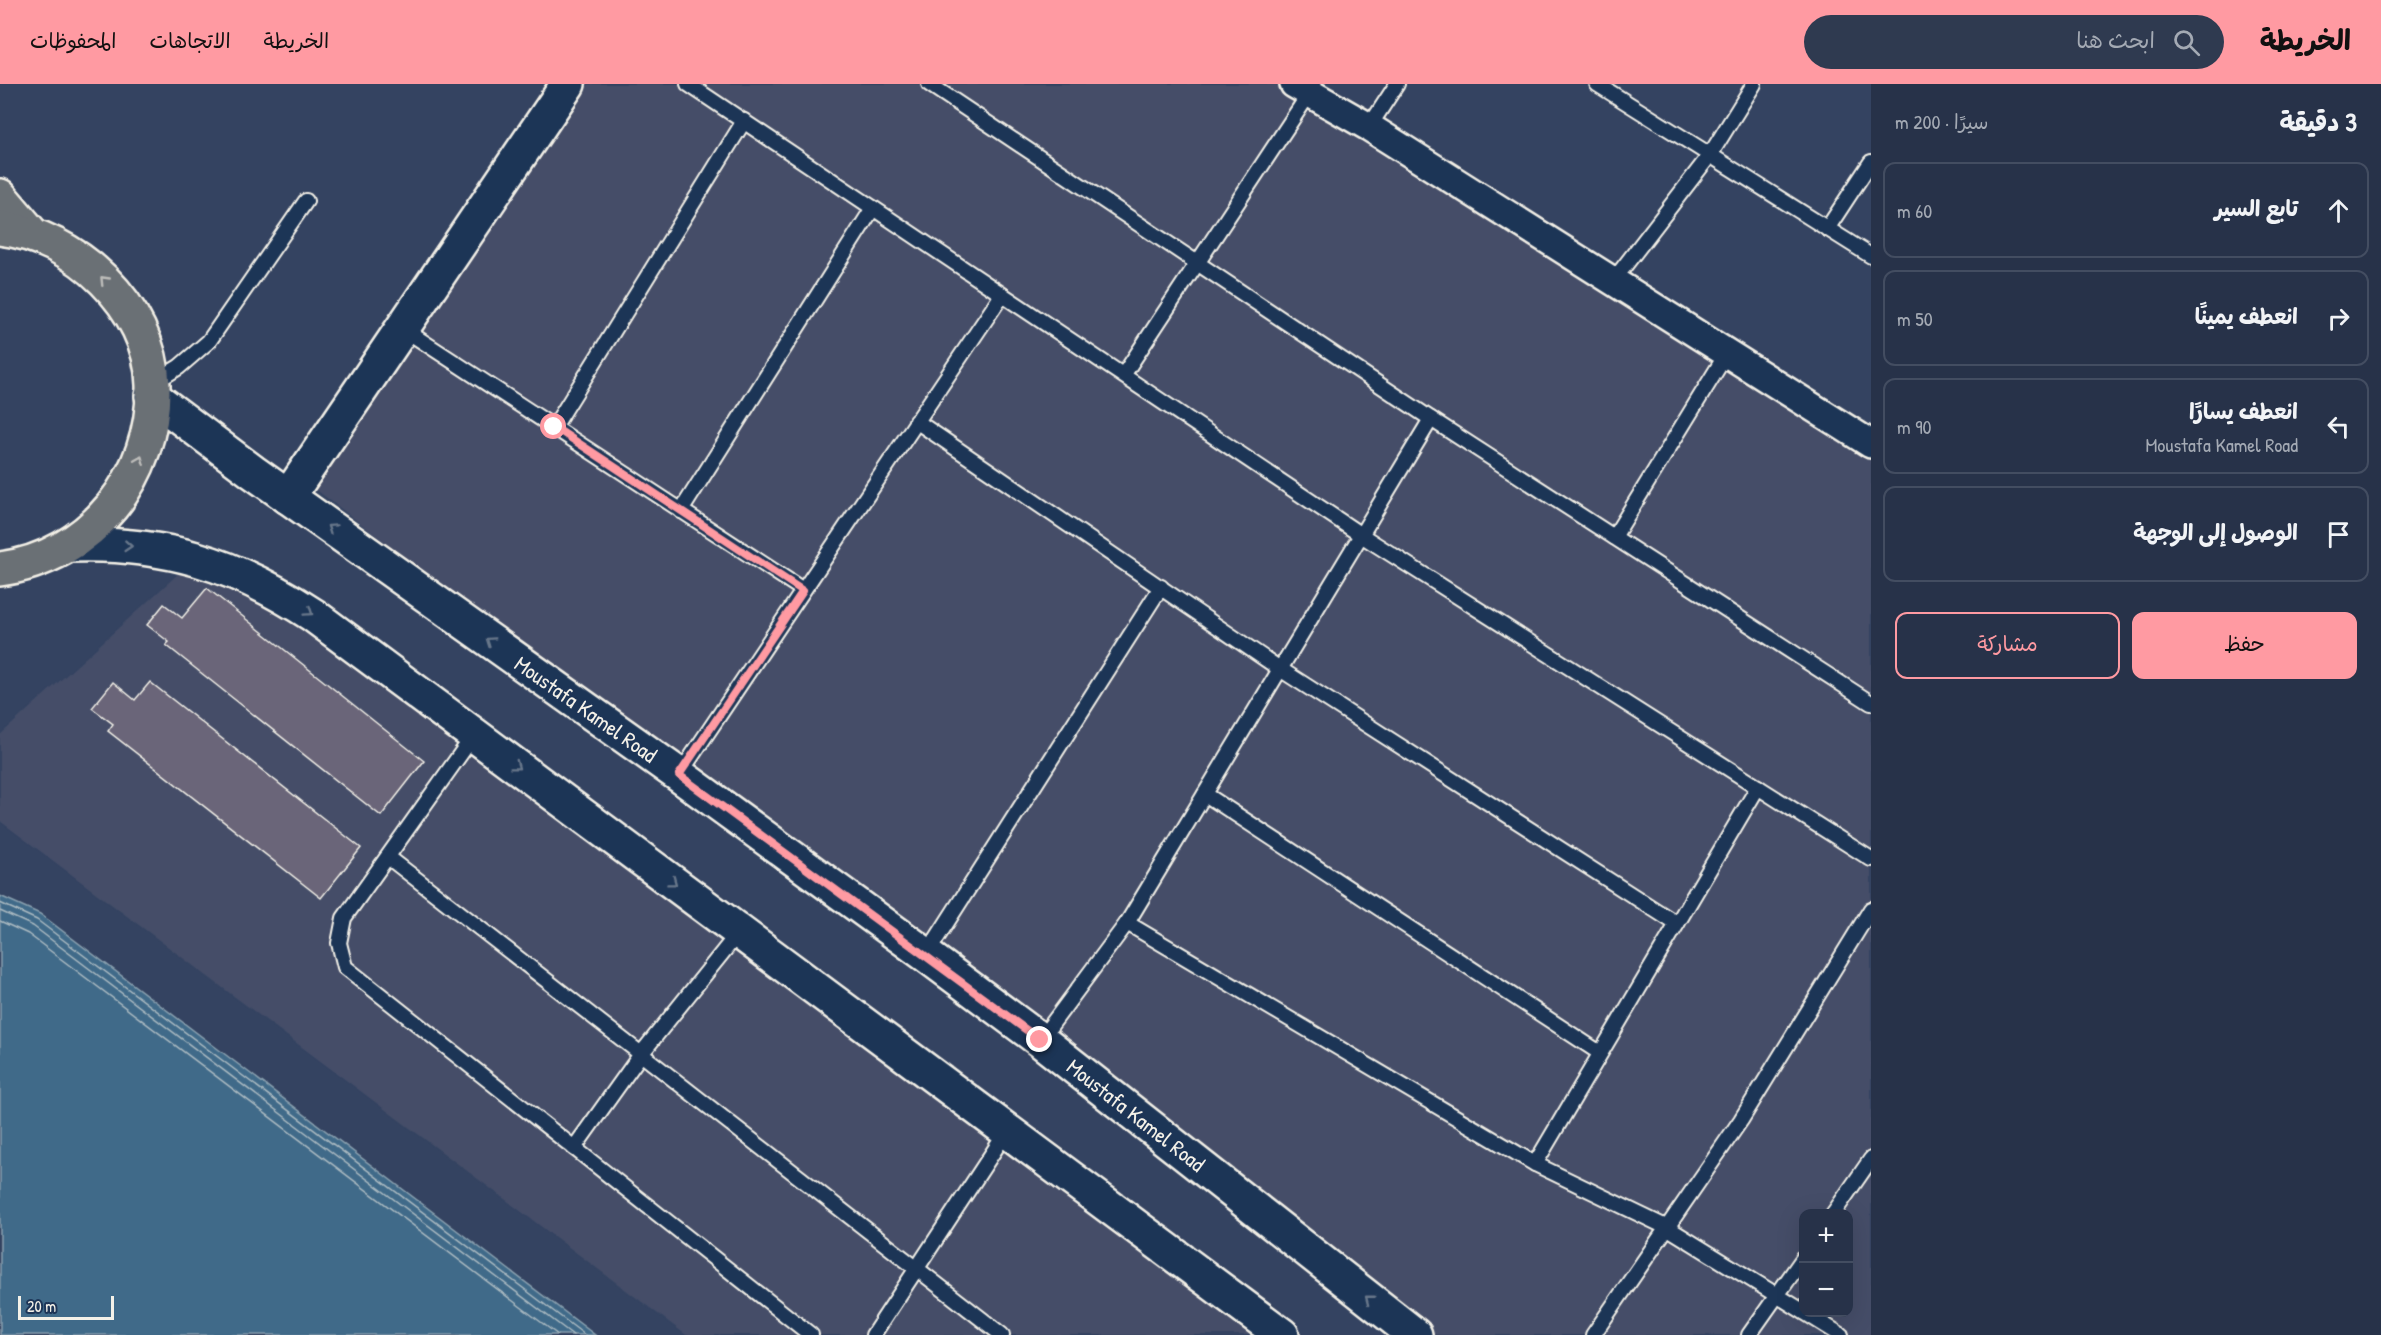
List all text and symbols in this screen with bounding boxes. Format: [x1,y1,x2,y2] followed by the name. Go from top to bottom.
[1804,15,2224,69] search box
[2260,21,2351,59] text: الخريطة
[2076,25,2155,55] text: ابحث هنا
[30,26,116,55] text: المحفوظات
[149,26,231,55] text: الاتجاهات
[264,26,329,55] text: الخريطة
[2170,26,2203,59] icon: search
[2279,104,2357,139] text: 3 دقيقة
[1895,108,1989,135] text: سيرًا · 200 m
[2215,193,2298,223] text: تابع السير
[2322,194,2355,227] icon: ahead
[1897,197,1932,224] text: 60 m
[100,276,111,287] one-way arrow
[2195,301,2298,331] text: انعطف يمينًا
[2322,302,2355,335] icon: right
[1897,305,1933,332] text: 50 m
[2189,396,2298,426] text: انعطف يسارًا
[2322,410,2355,443] icon: left
[540,413,566,439] route start
[1897,413,1932,440] text: 90 m
[2145,431,2298,458] text: Moustafa Kamel Road
[132,455,145,465] one-way arrow
[2133,517,2298,547] text: الوصول إلى الوجهة
[2322,518,2355,551] icon: arrive
[327,524,338,535] one-way arrow
[124,539,133,552] one-way arrow
[302,605,313,616] one-way arrow
[1895,612,2120,679] button: مشاركة
[2132,612,2357,679] button: حفظ
[486,637,497,648] one-way arrow
[509,649,664,770] street label: Moustafa Kamel Road
[510,758,521,769] one-way arrow
[666,875,677,886] one-way arrow
[1026,1026,1052,1052] route end
[1061,1052,1212,1179] street label: Moustafa Kamel Road
[1799,1209,1853,1317] map controls
[1799,1209,1853,1263] button: +
[1799,1263,1853,1317] button: −
[18,1293,114,1320] scale bar
[27,1295,56,1317] text: 20 m
[1365,1295,1376,1306] one-way arrow

